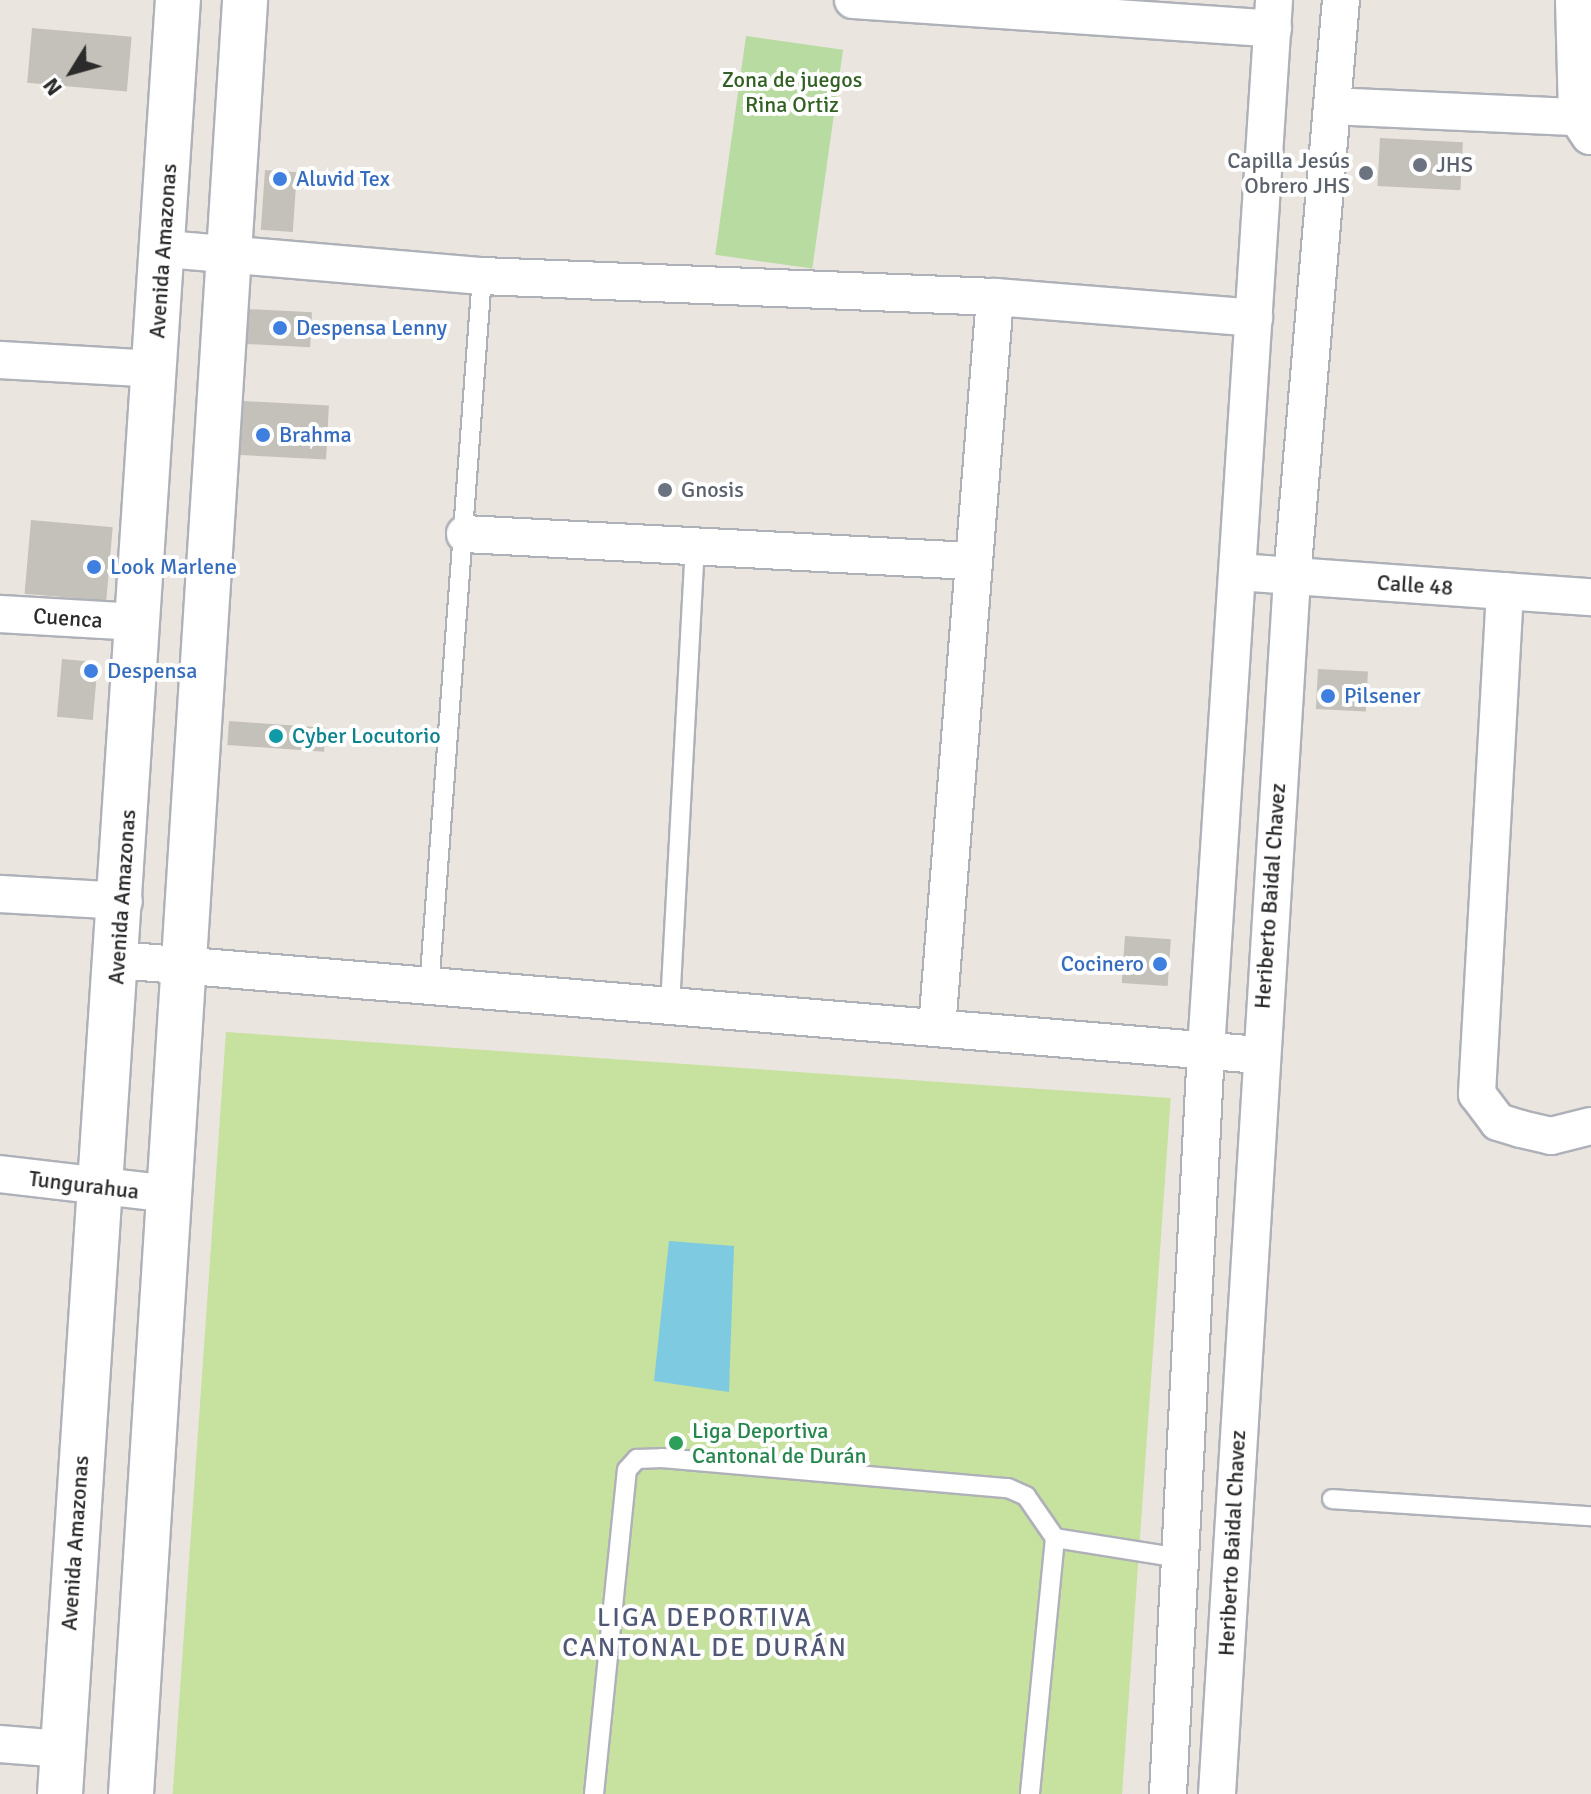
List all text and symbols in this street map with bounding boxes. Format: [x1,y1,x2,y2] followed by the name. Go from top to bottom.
[32,32,112,112] north arrow
[722,66,862,118] park label: Zona de juegos Rina Ortiz
[37,73,68,101] text: N
[1227,147,1350,198] place label: Capilla Jesús Obrero JHS
[1436,152,1473,178] place label: JHS
[1411,156,1429,174] marker: JHS
[144,163,182,339] street label: Avenida Amazonas
[1357,164,1375,182] marker: Capilla Jesús Obrero JHS
[296,166,390,192] place label: Aluvid Tex
[271,170,289,188] marker: Aluvid Tex
[296,315,447,341] place label: Despensa Lenny
[271,319,289,337] marker: Despensa Lenny
[279,422,352,448] place label: Brahma
[254,426,272,444] marker: Brahma
[681,477,744,503] place label: Gnosis
[656,481,674,499] marker: Gnosis
[110,554,237,580] place label: Look Marlene
[85,558,103,576] marker: Look Marlene
[1376,569,1454,601] street label: Calle 48
[32,602,104,634] street label: Cuenca
[107,658,197,684] place label: Despensa
[82,662,100,680] marker: Despensa
[1344,683,1421,709] place label: Pilsener
[1319,687,1337,705] marker: Pilsener
[292,723,441,749] place label: Cyber Locutorio
[267,727,285,745] marker: Cyber Locutorio
[1249,782,1291,1010] street label: Heriberto Baidal Chavez
[103,809,141,985] street label: Avenida Amazonas
[1061,951,1144,977] place label: Cocinero
[1151,955,1169,973] marker: Cocinero
[27,1165,141,1205] street label: Tungurahua
[692,1417,867,1468] place label: Liga Deportiva Cantonal de Durán
[1213,1429,1251,1657] street label: Heriberto Baidal Chavez
[667,1434,685,1452] marker: Liga Deportiva Cantonal de Durán
[56,1455,94,1631] street label: Avenida Amazonas
[562,1603,848,1664] district label: LIGA DEPORTIVA CANTONAL DE DURÁN

